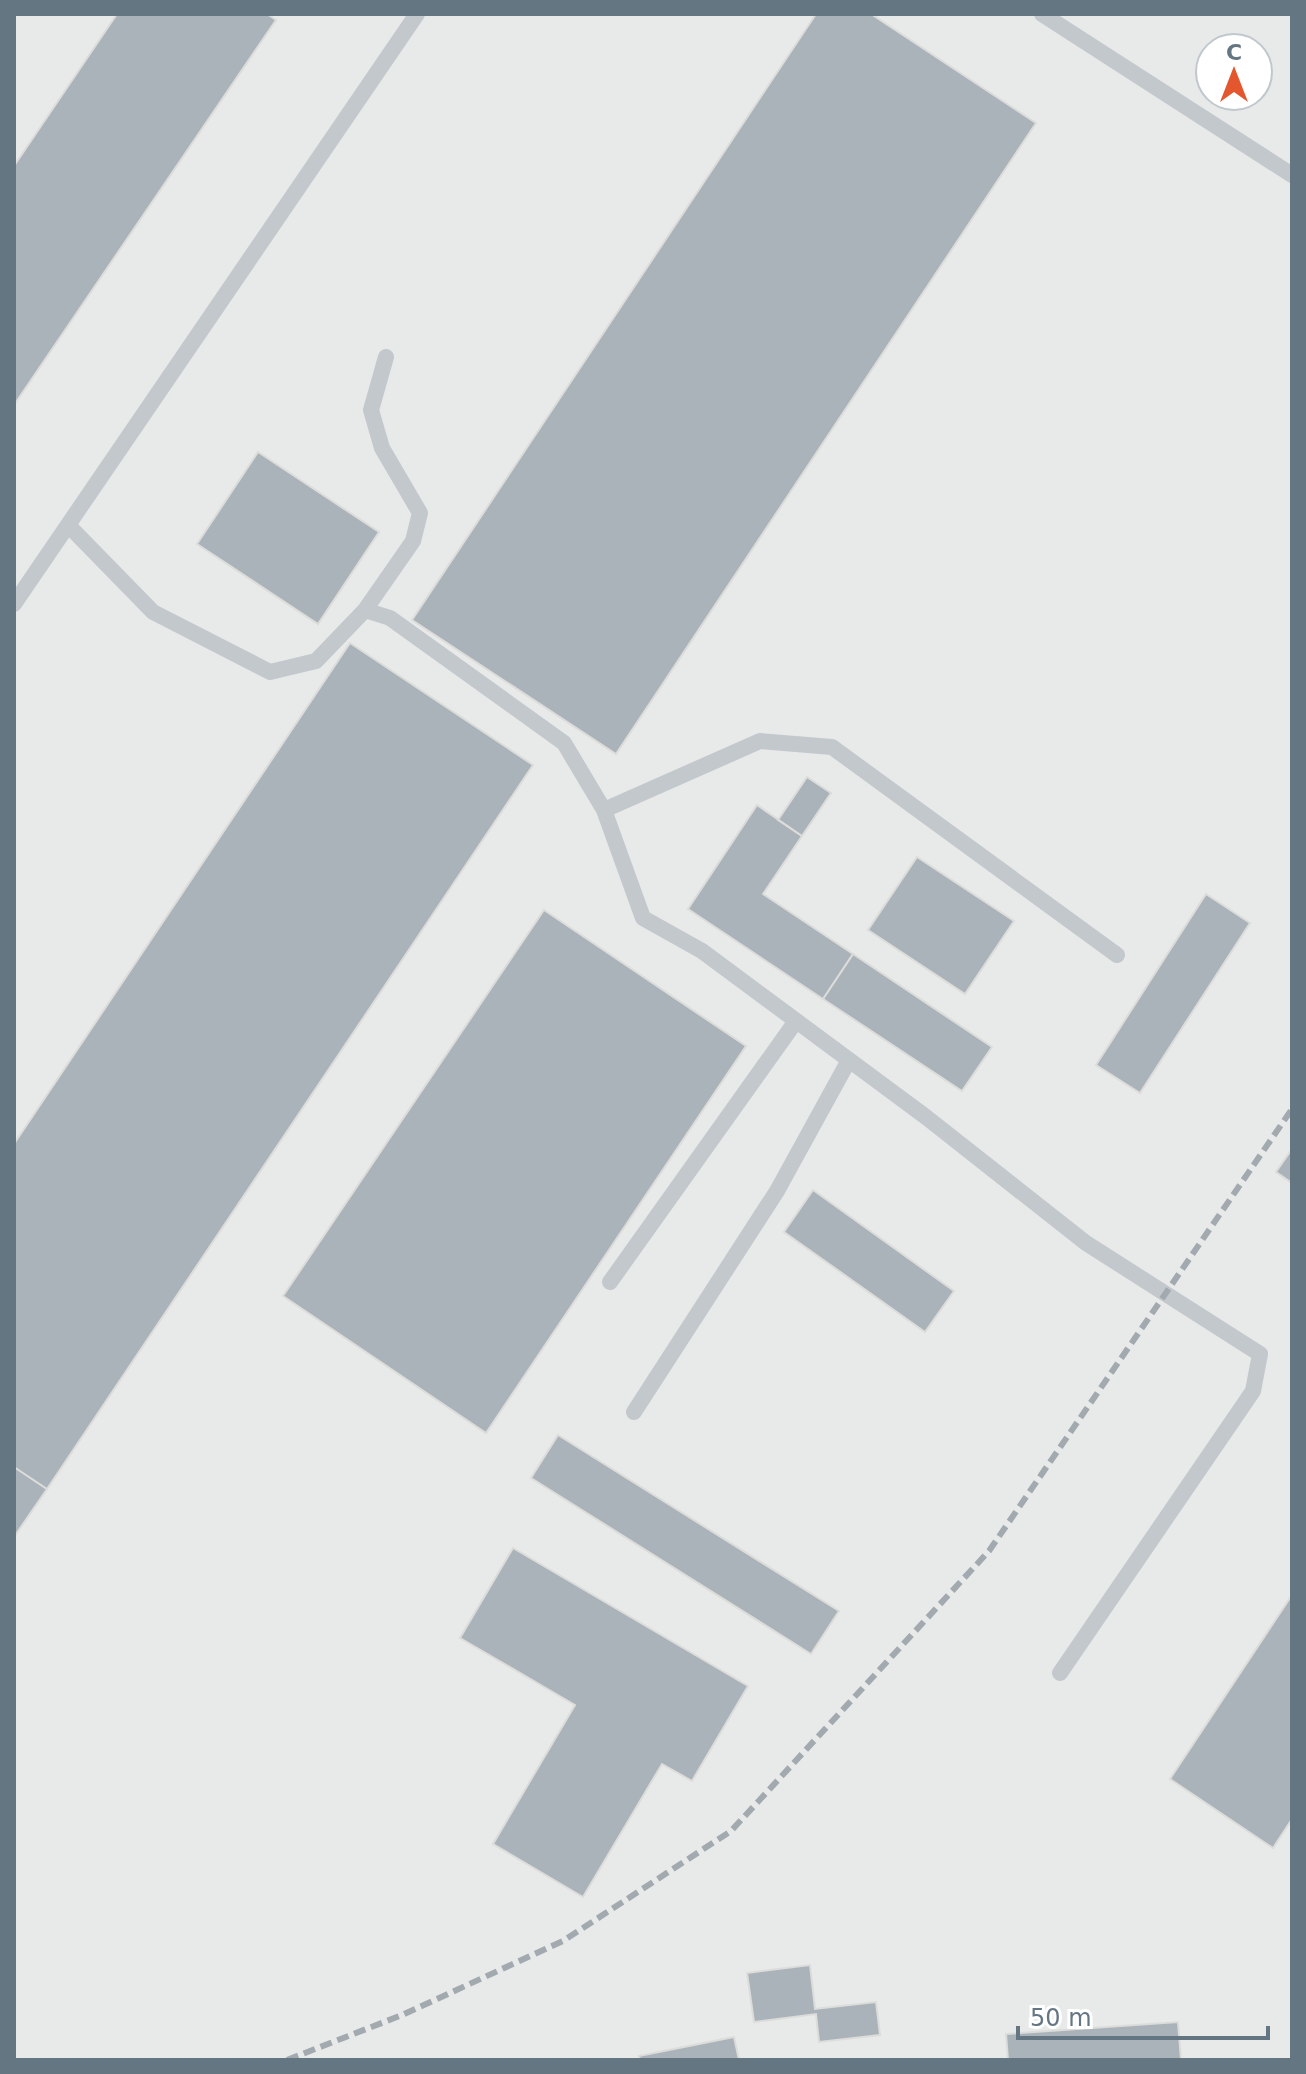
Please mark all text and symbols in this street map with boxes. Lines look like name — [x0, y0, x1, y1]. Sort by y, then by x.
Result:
north arrow — [1194, 32, 1274, 112]
text: С — [1226, 40, 1242, 65]
scale bar — [1018, 1990, 1268, 2040]
text: 50 m — [1030, 2004, 1092, 2032]

